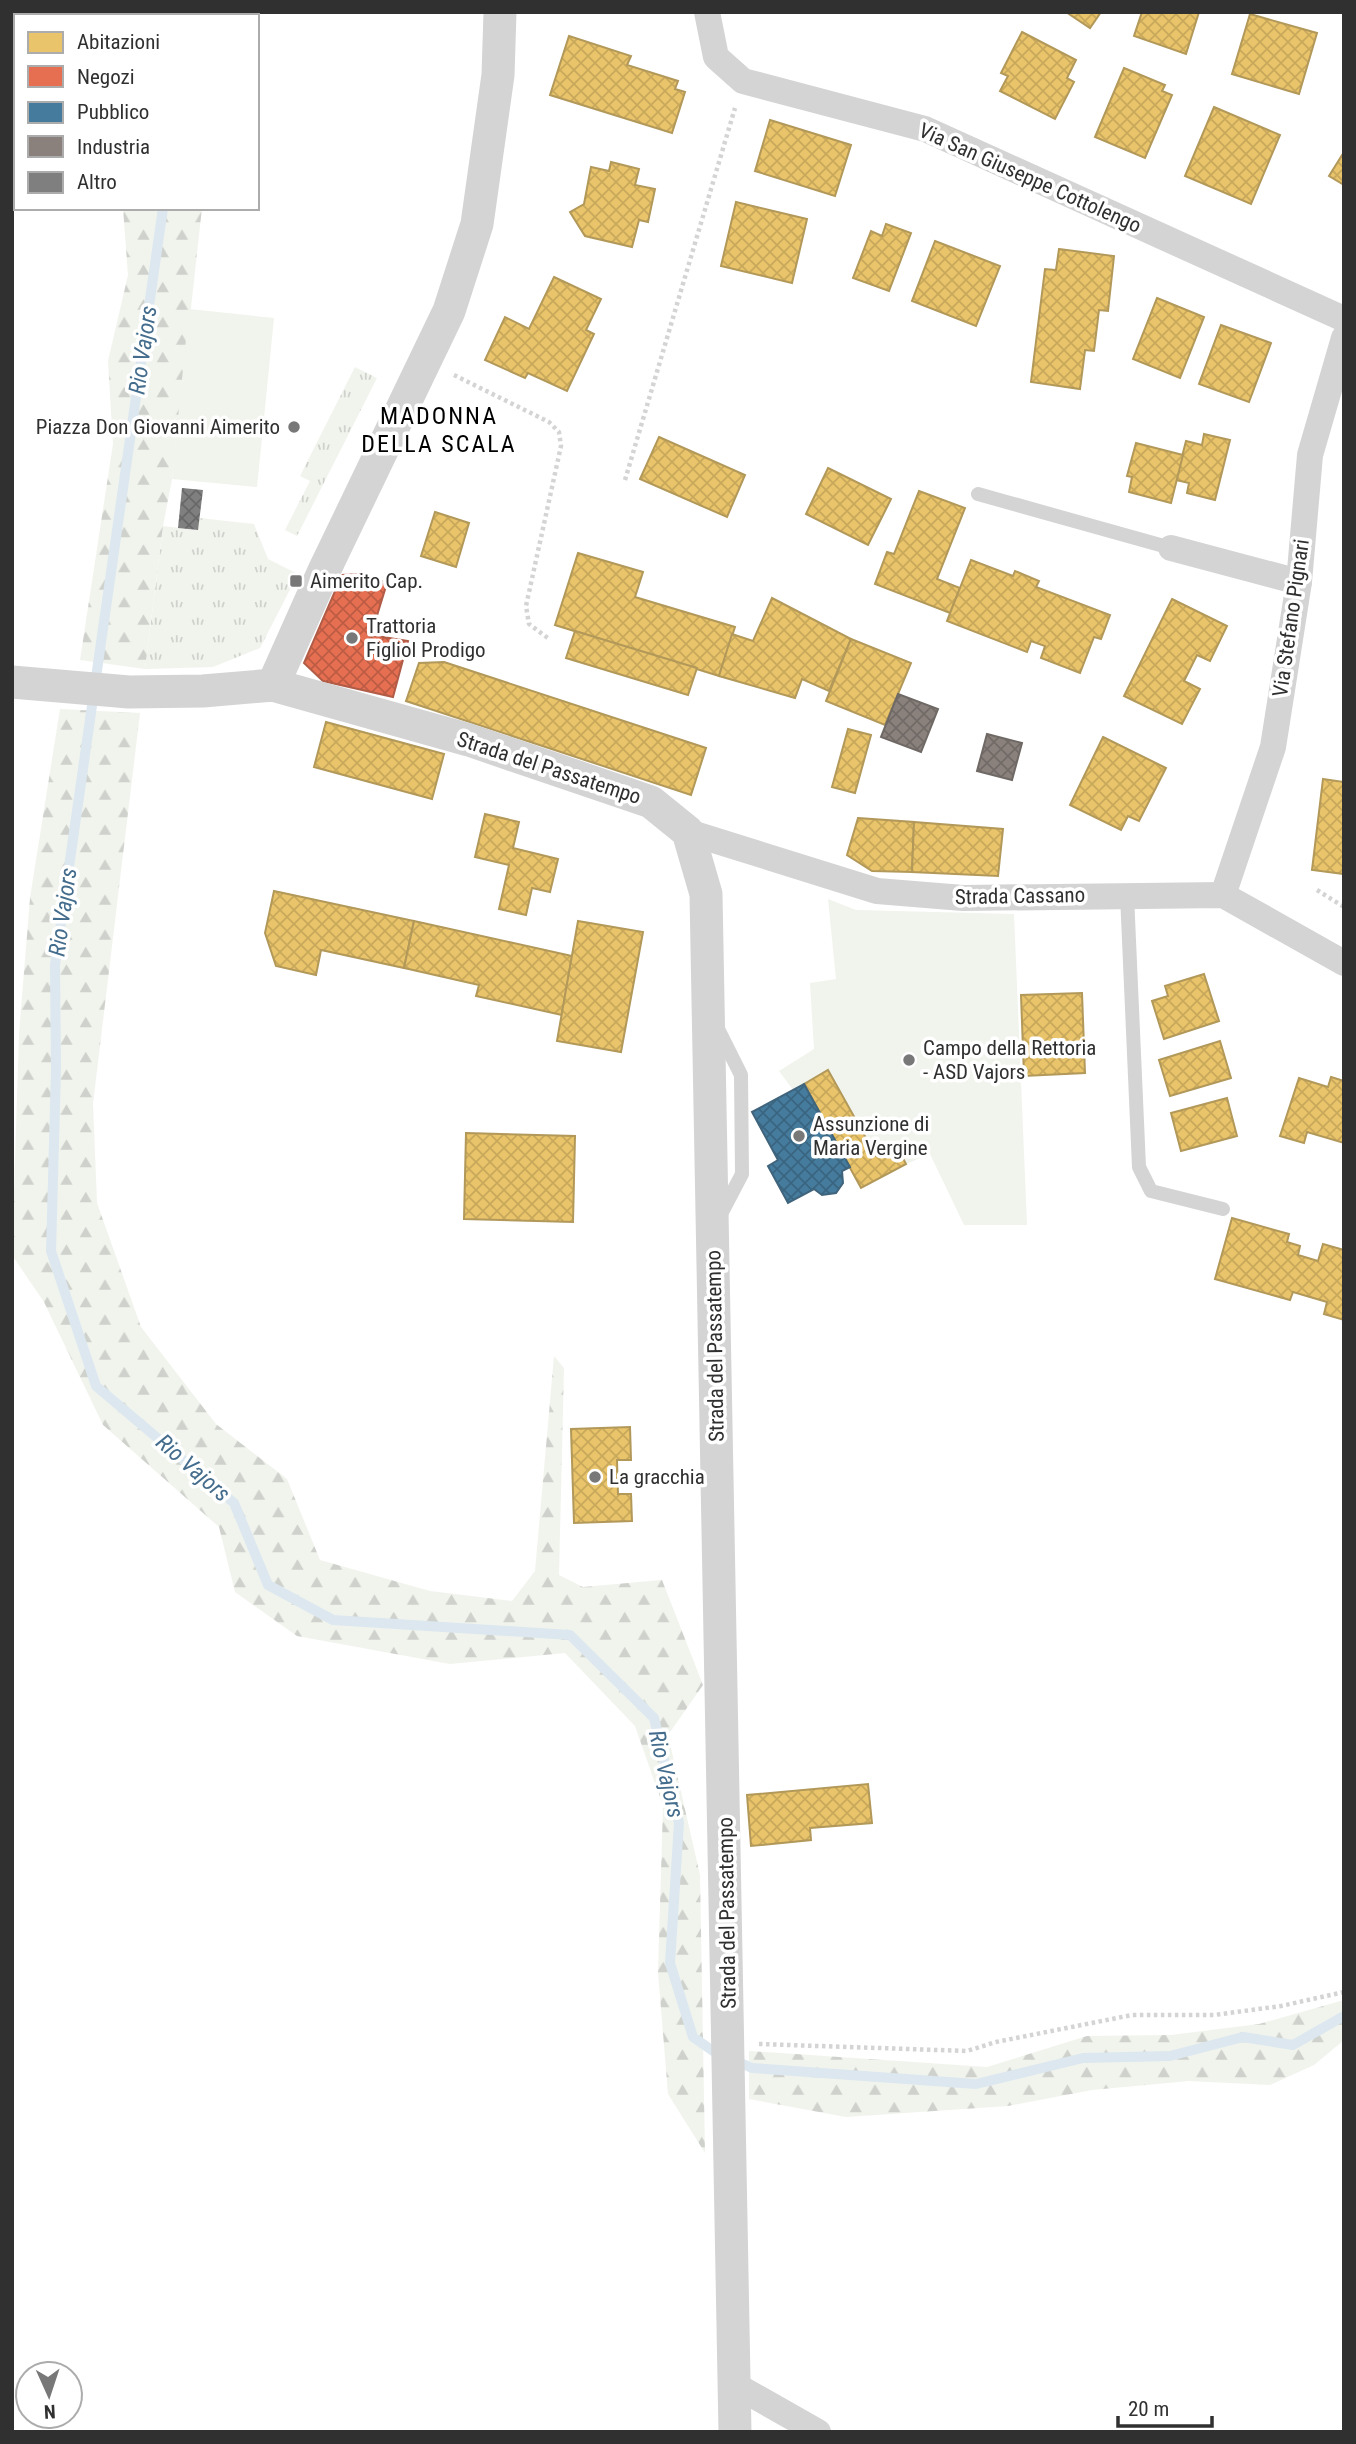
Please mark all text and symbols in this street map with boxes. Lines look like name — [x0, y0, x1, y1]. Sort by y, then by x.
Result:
legend — [14, 14, 259, 210]
text: Abitazioni — [77, 30, 160, 54]
text: Negozi — [77, 65, 135, 89]
text: Pubblico — [77, 100, 149, 124]
street label: Via San Giuseppe Cottolengo — [915, 118, 1145, 238]
text: Industria — [77, 135, 150, 159]
text: Altro — [77, 170, 117, 194]
water label: Rio Vajors — [123, 304, 163, 396]
district label: MADONNA DELLA SCALA — [361, 402, 517, 458]
place label: Piazza Don Giovanni Aimerito — [36, 415, 280, 439]
marker: Piazza Don Giovanni Aimerito — [286, 419, 302, 435]
street label: Via Stefano Pignari — [1268, 538, 1314, 698]
place label: Aimerito Cap. — [310, 569, 423, 593]
marker: Aimerito Cap. — [288, 573, 304, 589]
place label: Trattoria Figliol Prodigo — [366, 614, 486, 662]
marker: Trattoria Figliol Prodigo — [344, 630, 360, 646]
street label: Strada del Passatempo — [454, 727, 644, 809]
water label: Rio Vajors — [43, 866, 83, 958]
street label: Strada Cassano — [955, 883, 1085, 909]
place label: Campo della Rettoria - ASD Vajors — [923, 1036, 1096, 1084]
marker: Campo della Rettoria - ASD Vajors — [901, 1052, 917, 1068]
place label: Assunzione di Maria Vergine — [813, 1112, 929, 1160]
marker: Assunzione di Maria Vergine — [791, 1128, 807, 1144]
street label: Strada del Passatempo — [701, 1250, 729, 1442]
water label: Rio Vajors — [150, 1429, 236, 1507]
place label: La gracchia — [609, 1465, 705, 1489]
marker: La gracchia — [587, 1469, 603, 1485]
water label: Rio Vajors — [643, 1727, 689, 1821]
street label: Strada del Passatempo — [713, 1817, 741, 2009]
north arrow — [14, 2360, 84, 2430]
scale bar — [1118, 2384, 1212, 2428]
text: 20 m — [1128, 2397, 1169, 2421]
text: N — [43, 2400, 56, 2423]

